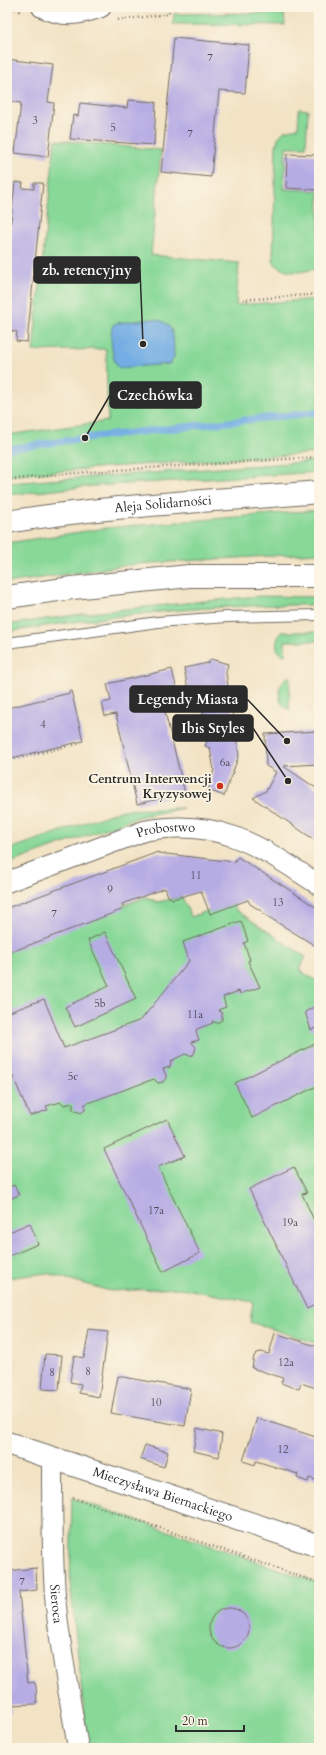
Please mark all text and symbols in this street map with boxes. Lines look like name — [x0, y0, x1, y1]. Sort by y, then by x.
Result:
house number: 7 — [207, 50, 213, 65]
house number: 3 — [32, 113, 38, 128]
house number: 5 — [110, 120, 116, 135]
house number: 7 — [187, 126, 193, 141]
callout: zb. retencyjny — [34, 257, 140, 283]
text: zb. retencyjny — [42, 261, 132, 280]
callout: Czechówka — [110, 382, 201, 408]
text: Czechówka — [117, 386, 193, 405]
street label: Aleja Solidarności — [114, 491, 213, 517]
callout: Legendy Miasta — [130, 686, 247, 712]
text: Legendy Miasta — [138, 690, 238, 709]
callout: Ibis Styles — [173, 715, 253, 741]
house number: 4 — [40, 717, 46, 732]
text: Ibis Styles — [181, 719, 245, 738]
house number: 6a — [220, 755, 230, 770]
place label: Centrum Interwencji Kryzysowej — [88, 770, 212, 803]
marker: Centrum Interwencji Kryzysowej — [215, 781, 225, 791]
street label: Probostwo — [133, 818, 196, 842]
house number: 11 — [190, 868, 202, 883]
house number: 9 — [107, 882, 113, 897]
house number: 13 — [272, 895, 284, 910]
house number: 7 — [51, 906, 57, 921]
house number: 5b — [94, 996, 106, 1011]
house number: 11a — [187, 1007, 203, 1022]
house number: 5c — [68, 1069, 78, 1084]
house number: 17a — [148, 1203, 164, 1218]
house number: 19a — [282, 1215, 298, 1230]
house number: 12a — [278, 1355, 294, 1370]
house number: 8 — [85, 1364, 91, 1379]
house number: 8 — [49, 1365, 55, 1380]
house number: 10 — [150, 1395, 162, 1410]
house number: 12 — [277, 1442, 289, 1457]
street label: Mieczysława Biernackiego — [90, 1463, 235, 1526]
house number: 7 — [19, 1574, 25, 1589]
street label: Sieroca — [45, 1584, 67, 1625]
scale bar — [176, 1707, 244, 1733]
text: 20 m — [182, 1713, 209, 1729]

